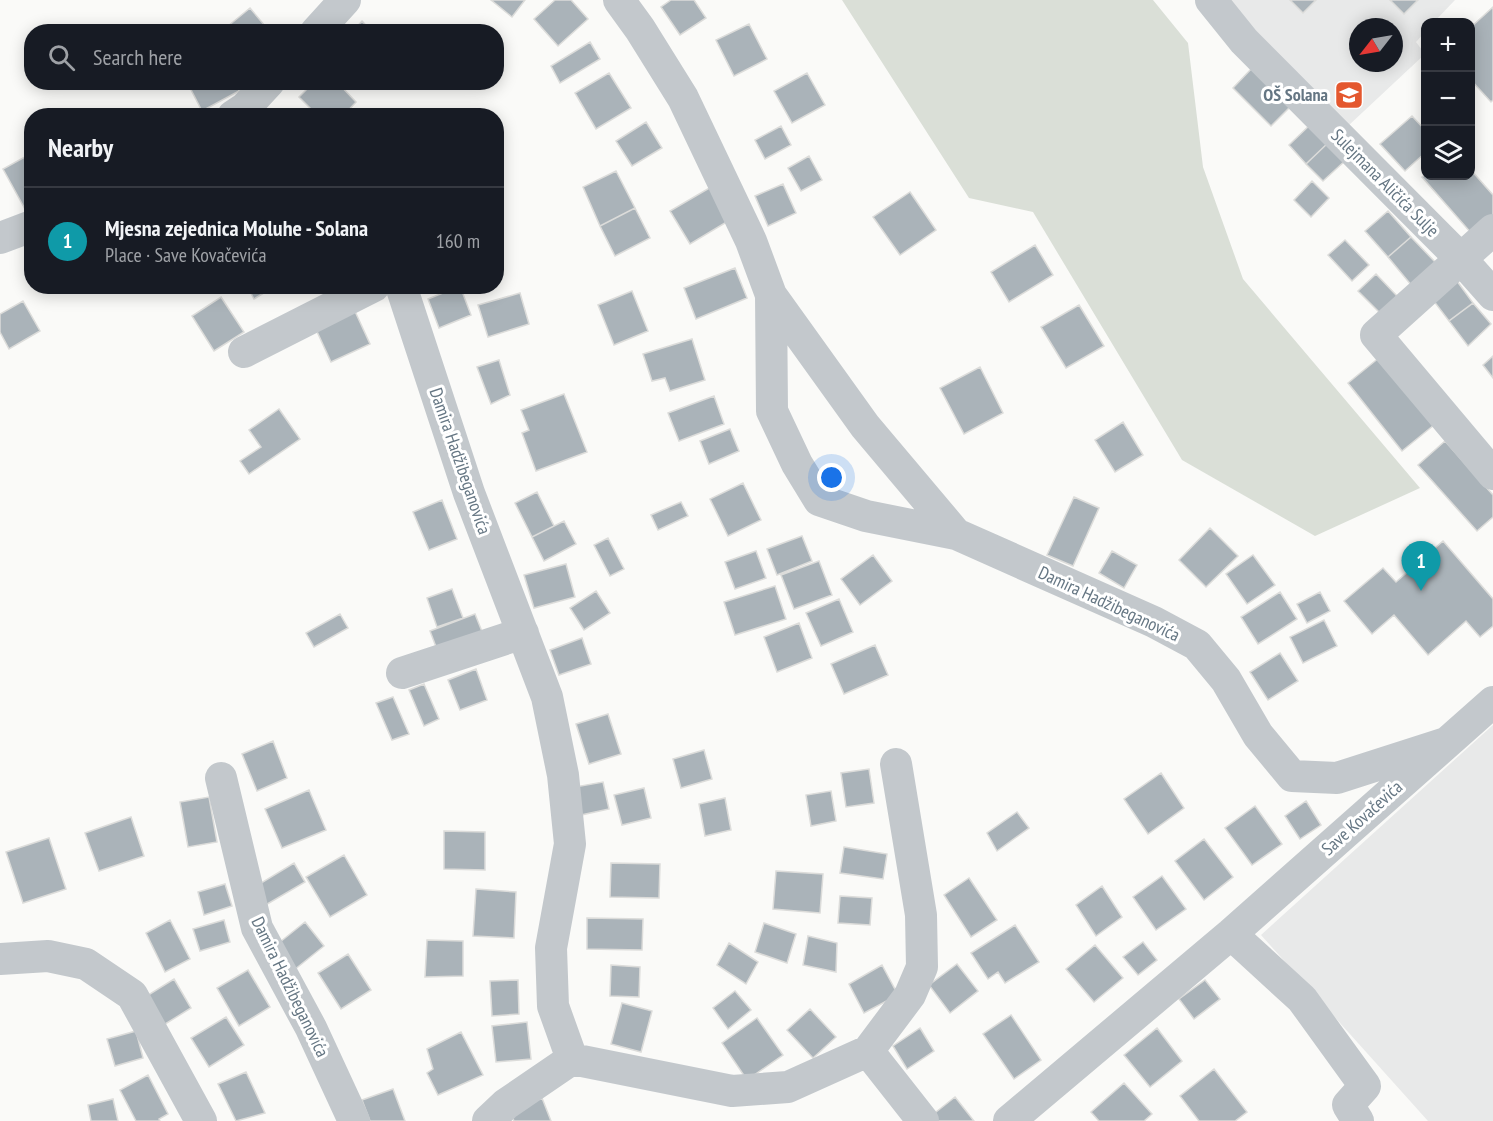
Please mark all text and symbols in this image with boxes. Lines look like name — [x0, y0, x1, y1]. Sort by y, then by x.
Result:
north arrow — [1349, 18, 1403, 72]
map controls — [1421, 18, 1475, 180]
button: + — [1421, 18, 1475, 72]
search box — [24, 24, 504, 90]
icon: search — [45, 41, 78, 74]
text: Search here — [93, 43, 182, 71]
button: − — [1421, 72, 1475, 126]
school or university icon: OŠ Solana — [1333, 79, 1365, 111]
place label: OŠ Solana — [1263, 83, 1328, 106]
street label: Sulejmana Aličića Sulje — [1326, 124, 1444, 242]
button: layers — [1421, 126, 1475, 180]
text: Nearby — [48, 131, 113, 164]
text: Mjesna zejednica Moluhe - Solana — [105, 214, 368, 242]
text: 1 — [63, 228, 72, 254]
text: 160 m — [436, 228, 480, 254]
text: Place · Save Kovačevića — [105, 242, 266, 268]
street label: Damira Hadžibeganovića — [425, 385, 496, 537]
your location — [817, 463, 846, 492]
pin: 1 — [1402, 542, 1440, 591]
street label: Damira Hadžibeganovića — [1035, 561, 1184, 646]
street label: Save Kovačevića — [1317, 775, 1407, 860]
street label: Damira Hadžibeganovića — [247, 913, 334, 1061]

